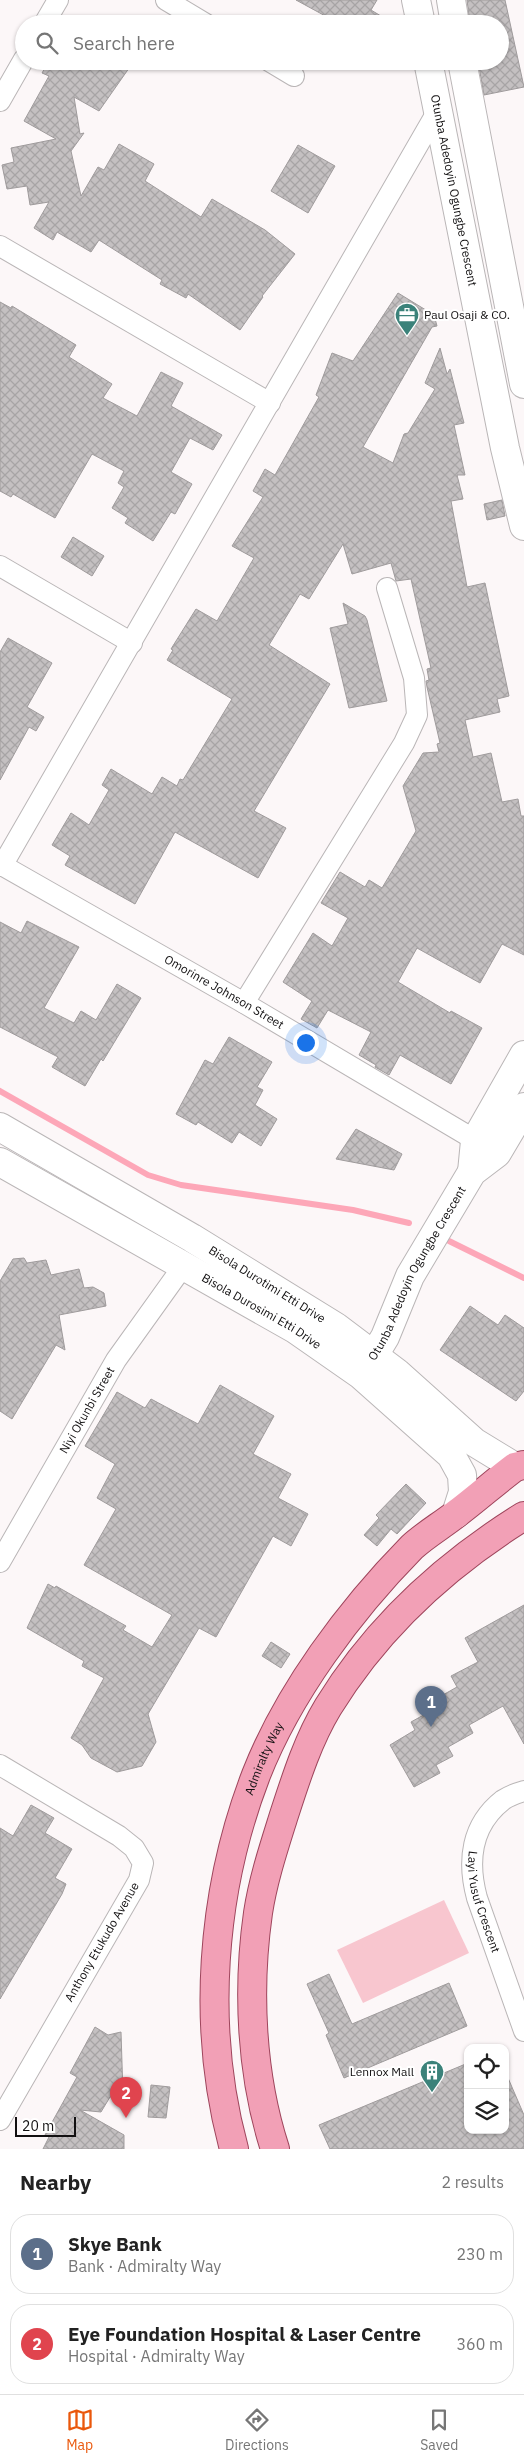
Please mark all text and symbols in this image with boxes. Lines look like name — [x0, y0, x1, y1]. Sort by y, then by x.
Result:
search box — [15, 15, 509, 70]
icon: search — [33, 29, 61, 57]
text: Search here — [73, 31, 175, 55]
street label: Otunba Adedoyin Ogungbe Crescent — [428, 93, 481, 288]
office icon: Paul Osaji & CO. — [394, 302, 420, 336]
place label: Paul Osaji & CO. — [424, 307, 510, 322]
street label: Omorinre Johnson Street — [162, 951, 287, 1032]
your location — [293, 1030, 319, 1056]
street label: Otunba Adedoyin Ogungbe Crescent — [365, 1183, 469, 1363]
street label: Bisola Durotimi Etti Drive — [206, 1242, 329, 1326]
street label: Bisola Durosimi Etti Drive — [199, 1270, 325, 1352]
street label: Niyi Okunbi Street — [56, 1364, 118, 1456]
pin: 1 — [415, 1686, 447, 1727]
street label: Admiralty Way — [241, 1719, 286, 1797]
street label: Layi Yusuf Crescent — [465, 1850, 504, 1955]
street label: Anthony Etukudo Avenue — [61, 1879, 142, 2004]
map controls — [464, 2044, 509, 2134]
button: locate — [464, 2044, 509, 2089]
building icon: Lennox Mall — [419, 2059, 445, 2093]
place label: Lennox Mall — [350, 2064, 414, 2079]
pin: 2 — [110, 2077, 142, 2118]
button: layers — [464, 2089, 509, 2134]
scale bar — [15, 2114, 76, 2137]
text: 20 m — [22, 2117, 54, 2135]
text: Nearby — [20, 2168, 91, 2196]
text: 2 results — [441, 2172, 504, 2192]
text: Skye Bank — [68, 2232, 162, 2256]
text: 1 — [32, 2244, 42, 2264]
text: 230 m — [456, 2244, 503, 2264]
text: Bank · Admiralty Way — [68, 2256, 221, 2276]
text: Eye Foundation Hospital & Laser Centre — [68, 2322, 421, 2346]
text: 2 — [32, 2334, 42, 2354]
text: 360 m — [456, 2334, 503, 2354]
text: Hospital · Admiralty Way — [68, 2346, 245, 2366]
tab: Map — [66, 2406, 94, 2454]
tab: Directions — [225, 2406, 289, 2454]
tab: Saved — [420, 2406, 458, 2454]

